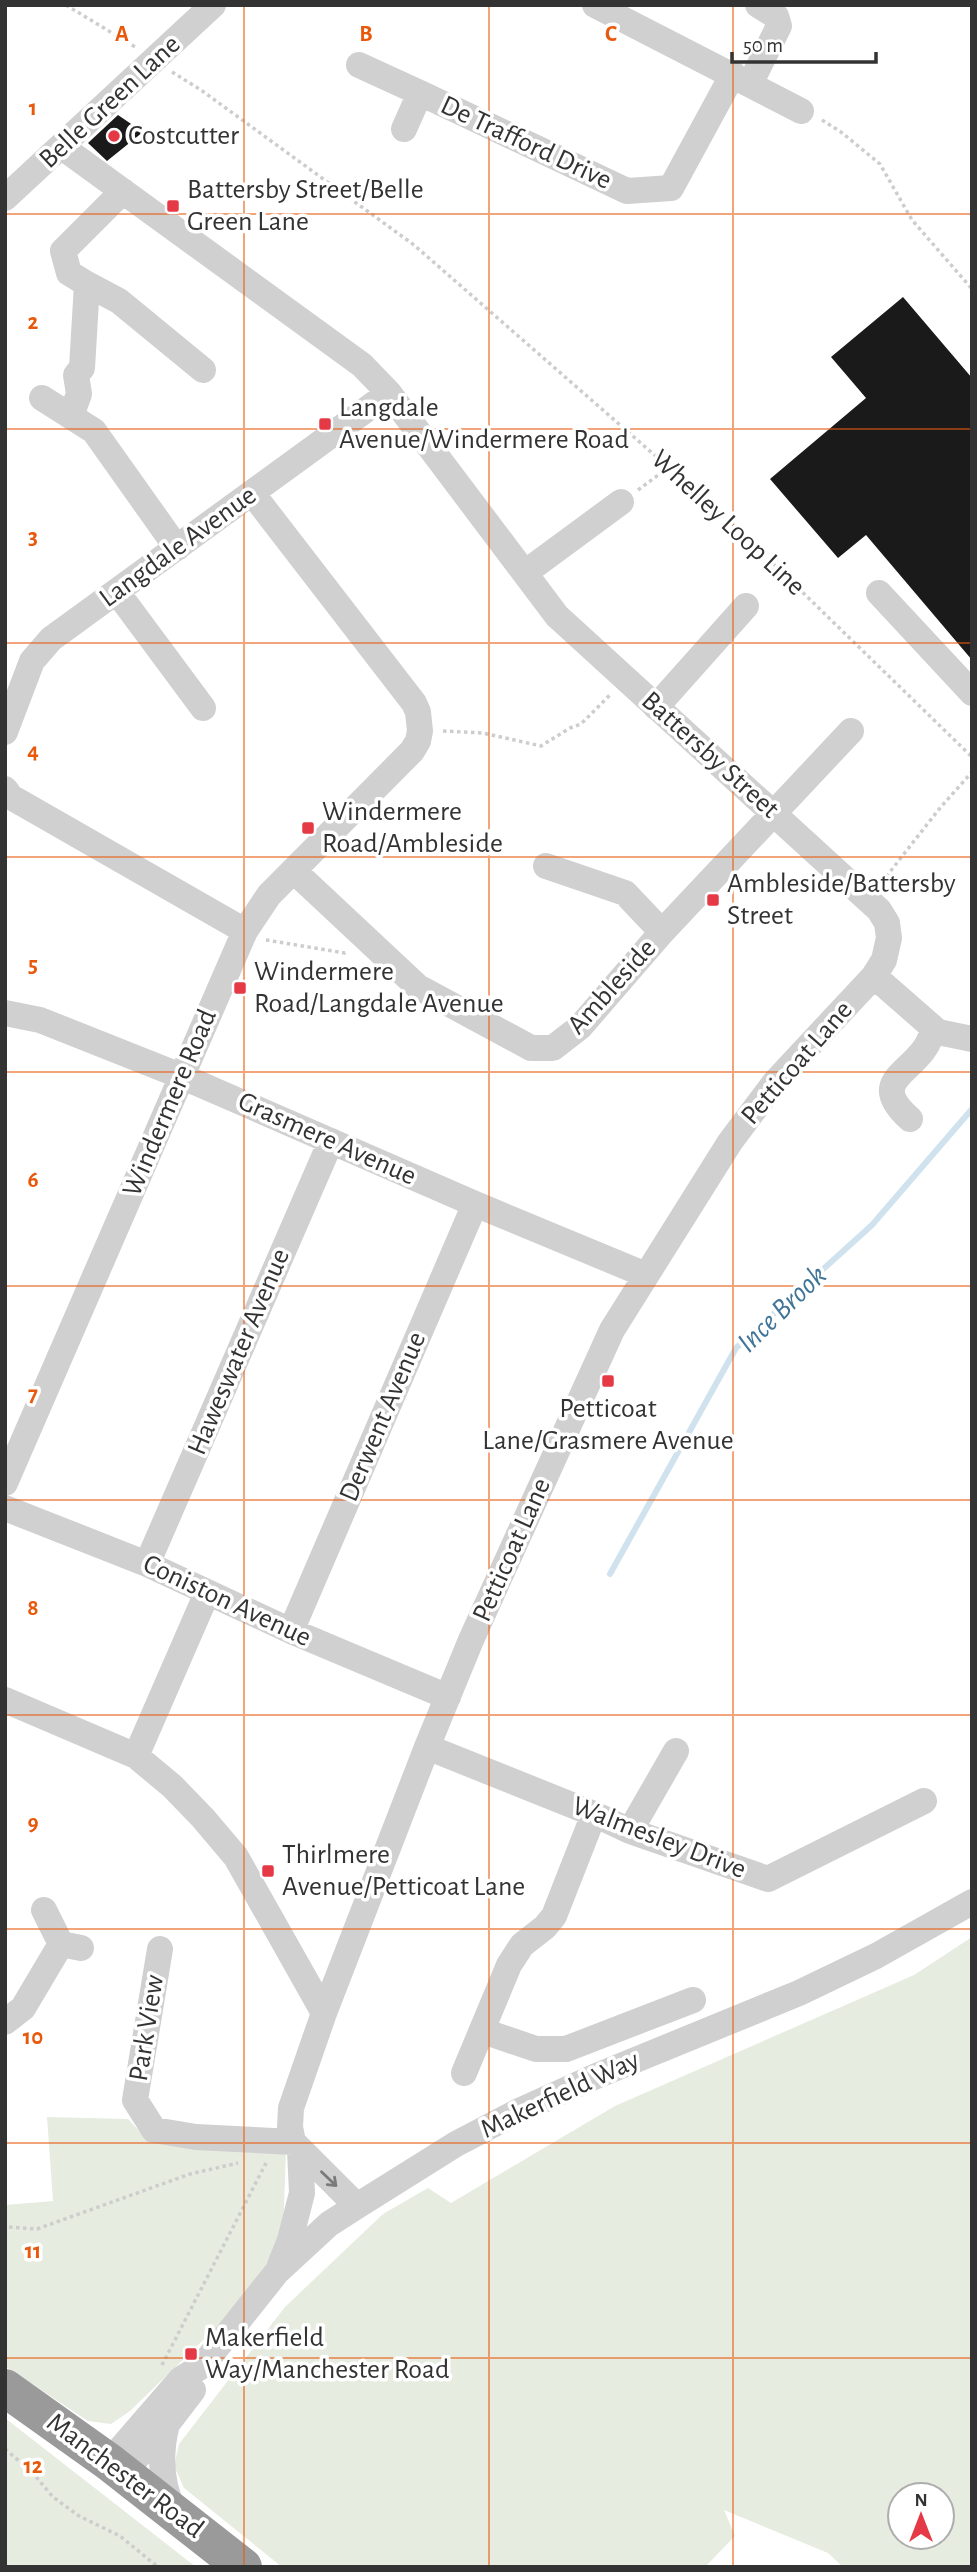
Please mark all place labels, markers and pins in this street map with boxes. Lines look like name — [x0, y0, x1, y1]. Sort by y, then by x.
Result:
place label: Costcutter — [128, 122, 239, 150]
marker: Costcutter — [106, 128, 122, 144]
place label: Battersby Street/Belle Green Lane — [187, 176, 424, 236]
marker: Battersby Street/Belle Green Lane — [165, 198, 181, 214]
place label: Langdale Avenue/Windermere Road — [339, 394, 629, 454]
marker: Langdale Avenue/Windermere Road — [317, 416, 333, 432]
place label: Windermere Road/Ambleside — [322, 798, 503, 858]
marker: Windermere Road/Ambleside — [300, 820, 316, 836]
place label: Ambleside/Battersby Street — [727, 870, 956, 930]
marker: Ambleside/Battersby Street — [705, 892, 721, 908]
place label: Windermere Road/Langdale Avenue — [254, 958, 504, 1018]
marker: Windermere Road/Langdale Avenue — [232, 980, 248, 996]
marker: Petticoat Lane/Grasmere Avenue — [600, 1373, 616, 1389]
place label: Petticoat Lane/Grasmere Avenue — [482, 1395, 734, 1455]
place label: Thirlmere Avenue/Petticoat Lane — [282, 1841, 525, 1901]
marker: Thirlmere Avenue/Petticoat Lane — [260, 1863, 276, 1879]
place label: Makerfield Way/Manchester Road — [205, 2324, 449, 2384]
marker: Makerfield Way/Manchester Road — [183, 2346, 199, 2362]

